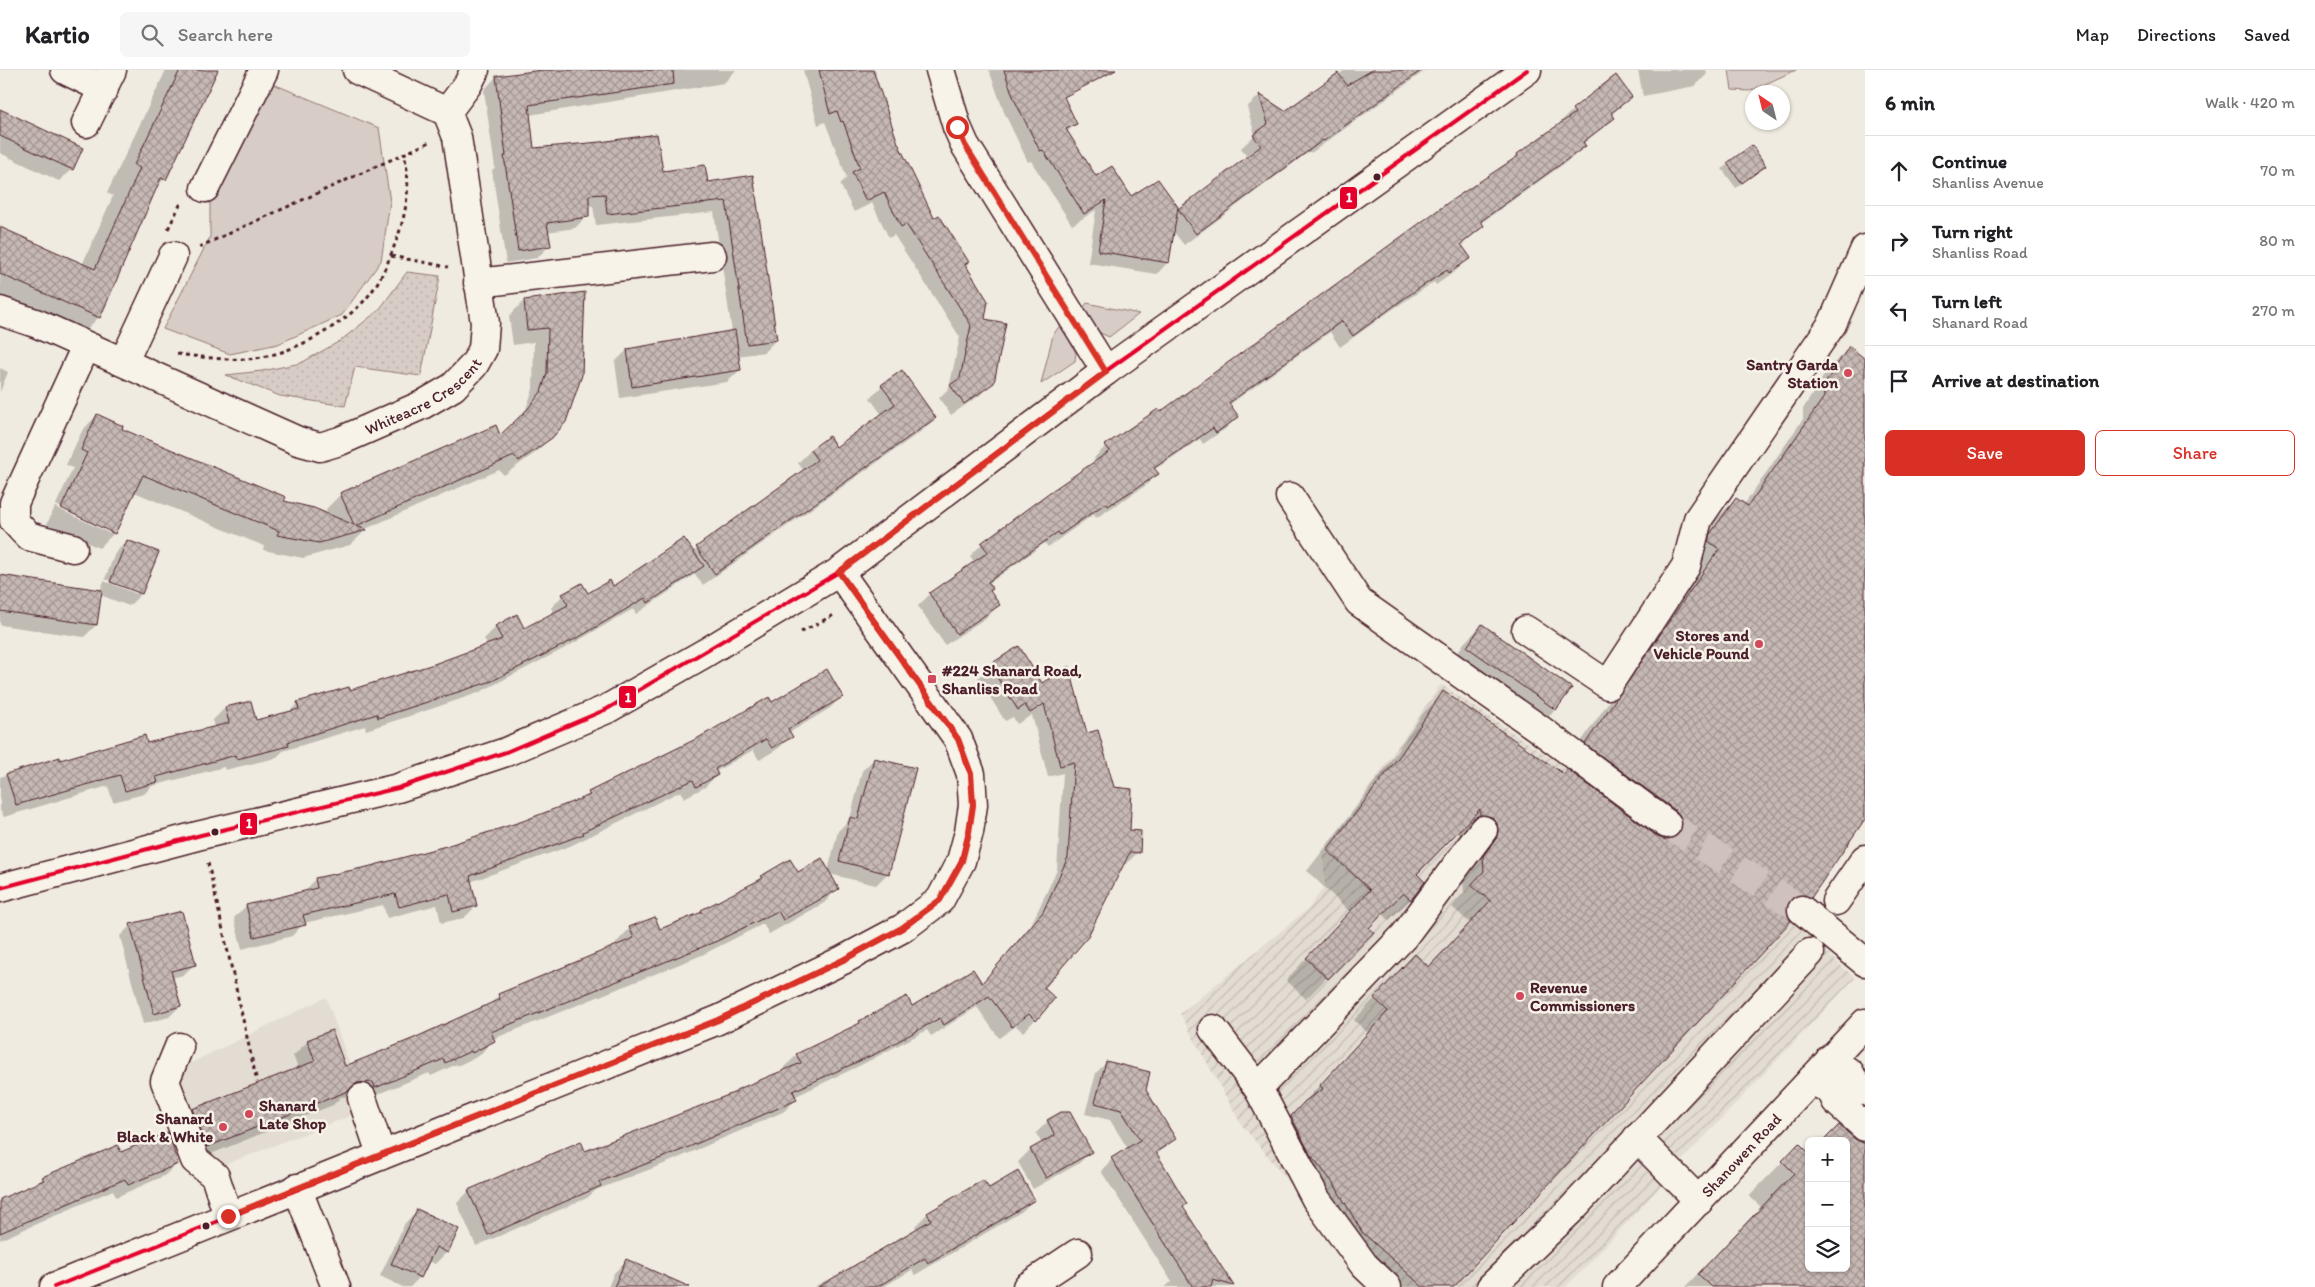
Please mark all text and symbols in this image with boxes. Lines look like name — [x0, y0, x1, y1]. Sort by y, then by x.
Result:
search box — [120, 12, 470, 57]
text: Kartio — [25, 20, 90, 49]
icon: search — [138, 21, 166, 49]
text: Search here — [178, 23, 273, 46]
text: Map — [2076, 24, 2109, 46]
text: Directions — [2137, 24, 2216, 46]
text: Saved — [2244, 24, 2290, 46]
north arrow — [1745, 85, 1790, 130]
text: 6 min — [1885, 90, 1935, 115]
text: Walk · 420 m — [2205, 93, 2295, 112]
route start — [946, 116, 969, 139]
text: Continue — [1932, 150, 2007, 173]
icon: ahead — [1885, 157, 1913, 185]
text: 70 m — [2260, 161, 2295, 180]
unlabelled marker — [1372, 172, 1382, 182]
text: Shanliss Avenue — [1932, 173, 2044, 192]
line badge: 1 — [1339, 186, 1358, 210]
text: 1 — [1346, 189, 1353, 206]
text: Turn right — [1932, 220, 2013, 243]
icon: right — [1885, 227, 1913, 255]
text: 80 m — [2259, 231, 2295, 250]
text: Shanliss Road — [1932, 243, 2028, 262]
text: Turn left — [1932, 290, 2002, 313]
icon: left — [1885, 297, 1913, 325]
text: 270 m — [2252, 301, 2295, 320]
text: Shanard Road — [1932, 313, 2028, 332]
street label: Whiteacre Crescent — [362, 355, 486, 439]
place label: Santry Garda Station — [1746, 355, 1839, 392]
marker: Santry Garda Station — [1842, 367, 1854, 379]
icon: arrive — [1885, 367, 1913, 395]
text: Arrive at destination — [1932, 369, 2099, 392]
button: Save — [1885, 430, 2085, 476]
button: Share — [2095, 430, 2295, 476]
place label: Stores and Vehicle Pound — [1654, 626, 1749, 663]
marker: Stores and Vehicle Pound — [1753, 638, 1765, 650]
place label: #224 Shanard Road, Shanliss Road — [941, 661, 1082, 698]
marker: #224 Shanard Road, Shanliss Road — [926, 673, 938, 685]
line badge: 1 — [618, 685, 637, 709]
text: 1 — [625, 689, 632, 706]
line badge: 1 — [239, 812, 258, 836]
text: 1 — [246, 815, 253, 832]
unlabelled marker — [210, 827, 220, 837]
place label: Revenue Commissioners — [1530, 978, 1635, 1015]
marker: Revenue Commissioners — [1514, 990, 1526, 1002]
place label: Shanard Late Shop — [259, 1096, 327, 1134]
marker: Shanard Late Shop — [243, 1108, 255, 1120]
place label: Shanard Black & White — [117, 1109, 213, 1146]
street label: Shanowen Road — [1697, 1109, 1786, 1201]
marker: Shanard Black & White — [217, 1121, 229, 1133]
map controls — [1805, 1137, 1850, 1272]
button: + — [1805, 1137, 1850, 1182]
button: − — [1805, 1182, 1850, 1227]
route end — [217, 1205, 240, 1228]
unlabelled marker — [201, 1221, 211, 1231]
button: layers — [1805, 1227, 1850, 1272]

